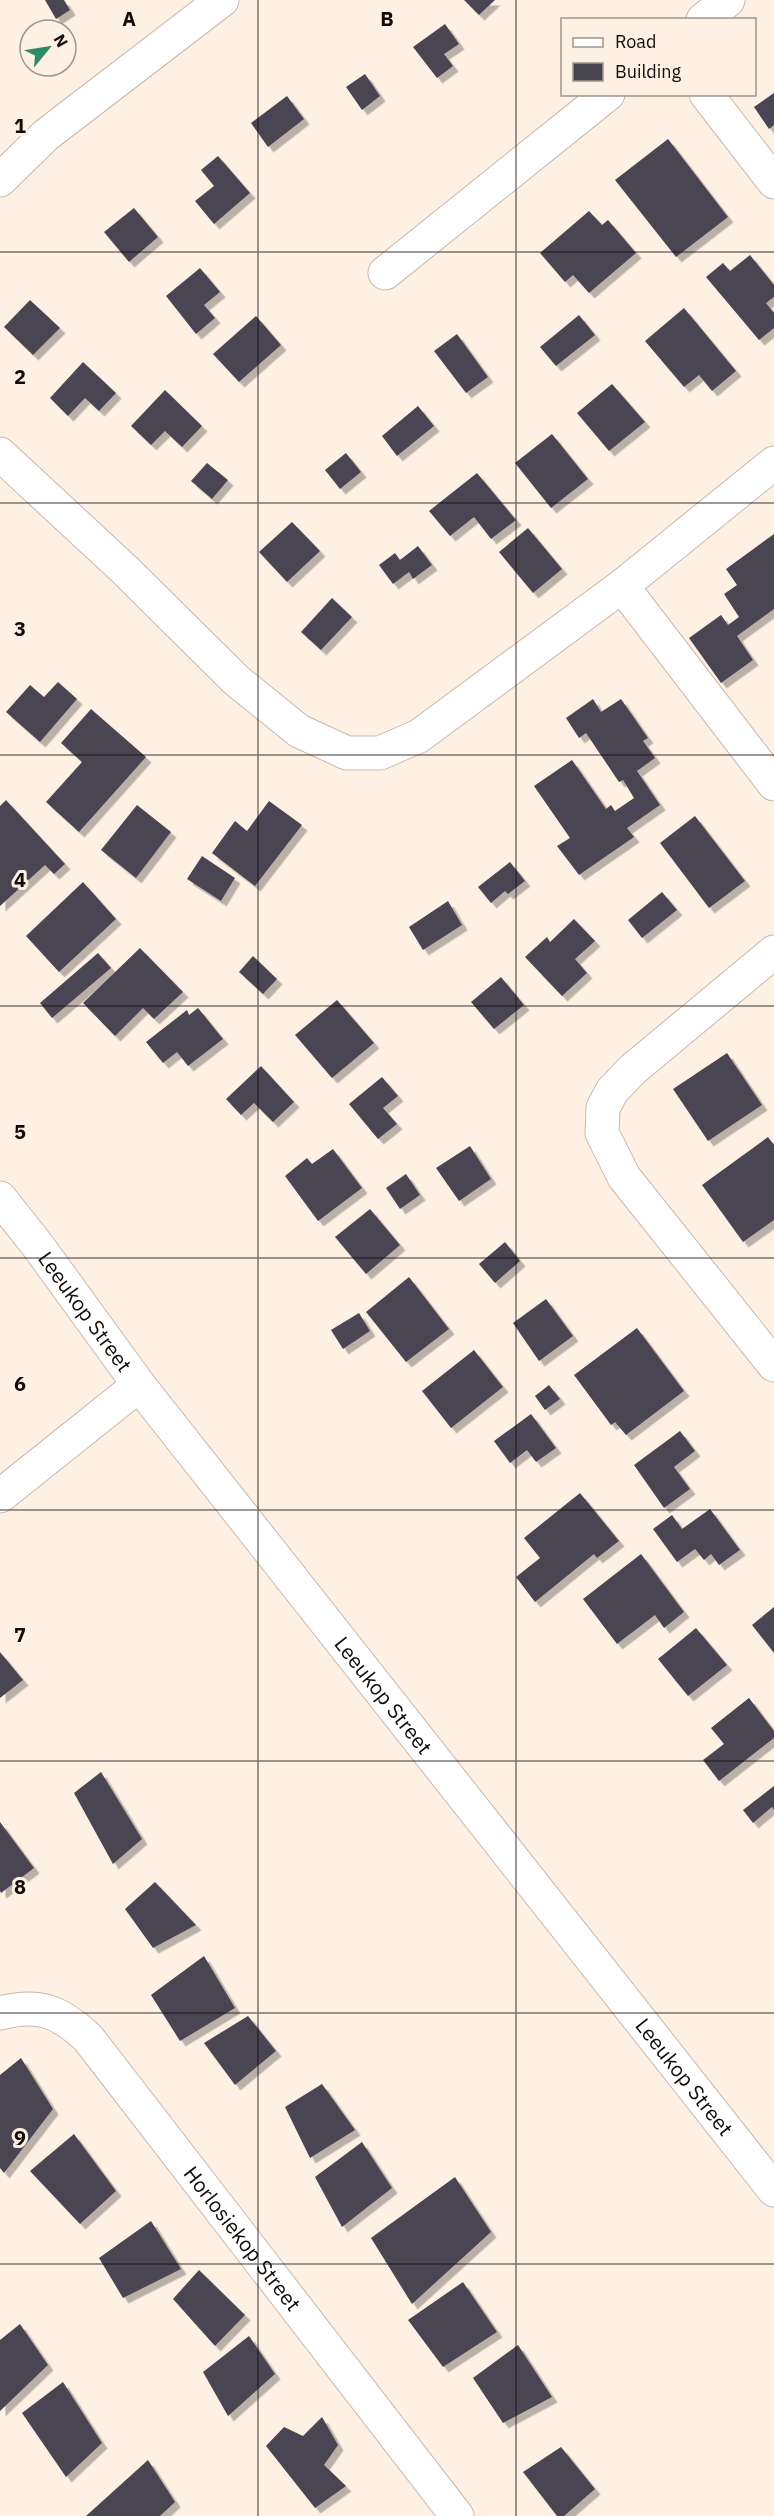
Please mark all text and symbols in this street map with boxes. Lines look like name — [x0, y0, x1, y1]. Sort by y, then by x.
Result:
text: A — [122, 5, 136, 32]
text: B — [380, 5, 394, 32]
north arrow — [18, 18, 78, 78]
legend — [561, 18, 756, 96]
text: N — [49, 30, 73, 51]
text: Road — [615, 30, 656, 53]
text: Building — [615, 60, 682, 83]
text: 1 — [14, 112, 26, 139]
text: 2 — [14, 363, 26, 390]
text: 3 — [14, 615, 26, 642]
text: 4 — [14, 866, 26, 893]
text: 5 — [14, 1118, 26, 1145]
street label: Leeukop Street — [32, 1245, 139, 1377]
text: 6 — [14, 1370, 26, 1397]
text: 7 — [14, 1621, 26, 1648]
street label: Leeukop Street — [328, 1630, 439, 1760]
text: 8 — [14, 1873, 26, 1900]
street label: Leeukop Street — [629, 2012, 740, 2141]
text: 9 — [14, 2124, 26, 2151]
street label: Horlosiekop Street — [178, 2160, 308, 2317]

